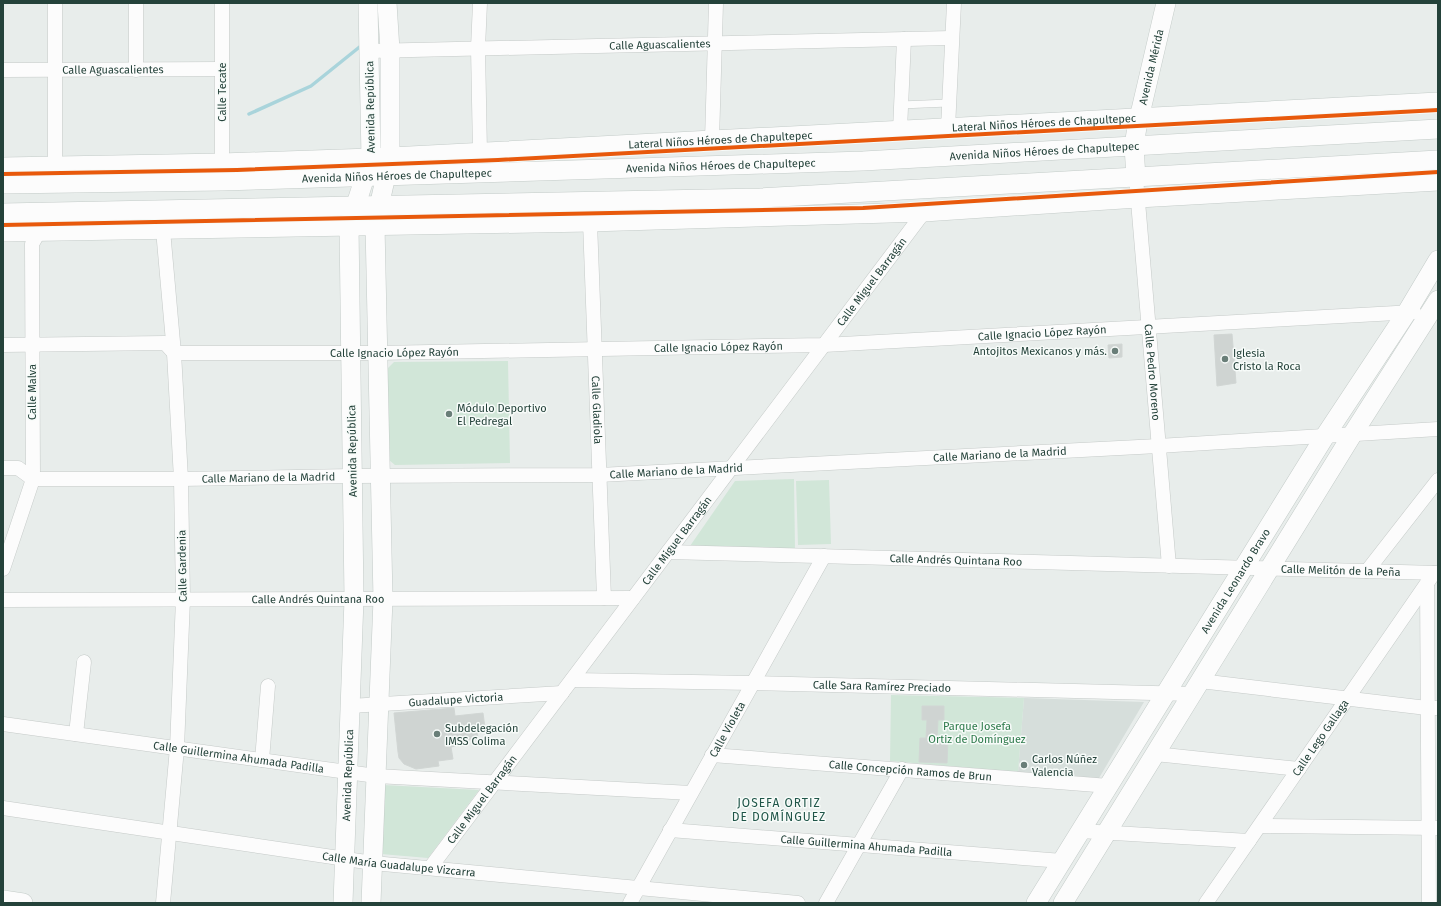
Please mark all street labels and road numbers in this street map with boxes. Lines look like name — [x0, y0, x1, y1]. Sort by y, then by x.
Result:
street label: Avenida Mérida — [1136, 28, 1167, 106]
street label: Calle Aguascalientes — [609, 37, 711, 53]
street label: Avenida República — [363, 61, 378, 153]
street label: Calle Tecate — [216, 62, 229, 122]
street label: Calle Aguascalientes — [62, 63, 164, 77]
street label: Lateral Niños Héroes de Chapultepec — [952, 112, 1136, 135]
street label: Lateral Niños Héroes de Chapultepec — [628, 129, 813, 151]
street label: Avenida Niños Héroes de Chapultepec — [949, 140, 1140, 163]
street label: Avenida Niños Héroes de Chapultepec — [626, 156, 816, 175]
street label: Avenida Niños Héroes de Chapultepec — [302, 167, 492, 186]
street label: Calle Miguel Barragán — [834, 235, 910, 329]
street label: Calle Ignacio López Rayón — [977, 323, 1107, 343]
street label: Calle Pedro Moreno — [1141, 323, 1163, 421]
street label: Calle Ignacio López Rayón — [654, 340, 783, 355]
street label: Calle Ignacio López Rayón — [330, 346, 459, 360]
street label: Calle Malva — [26, 364, 39, 420]
street label: Calle Gladiola — [589, 375, 604, 444]
street label: Avenida República — [345, 405, 360, 497]
street label: Calle Mariano de la Madrid — [933, 445, 1067, 465]
street label: Calle Mariano de la Madrid — [609, 462, 743, 481]
street label: Calle Mariano de la Madrid — [201, 470, 335, 486]
street label: Calle Miguel Barragán — [639, 494, 715, 588]
street label: Avenida Leonardo Bravo — [1199, 526, 1273, 636]
street label: Calle Gardenia — [175, 530, 190, 602]
street label: Calle Andrés Quintana Roo — [889, 552, 1022, 569]
street label: Calle Melitón de la Peña — [1281, 563, 1401, 579]
street label: Calle Andrés Quintana Roo — [252, 593, 384, 606]
street label: Calle Sara Ramírez Preciado — [813, 679, 951, 695]
street label: Guadalupe Victoria — [408, 691, 504, 709]
street label: Calle Lego Gallaga — [1290, 697, 1352, 779]
street label: Calle Violeta — [707, 699, 748, 760]
street label: Avenida República — [340, 729, 356, 821]
street label: Calle Guillermina Ahumada Padilla — [152, 739, 325, 776]
street label: Calle Miguel Barragán — [445, 753, 520, 847]
street label: Calle Concepción Ramos de Brun — [828, 758, 992, 784]
street label: Calle Guillermina Ahumada Padilla — [780, 833, 953, 859]
street label: Calle María Guadalupe Vizcarra — [321, 850, 476, 880]

